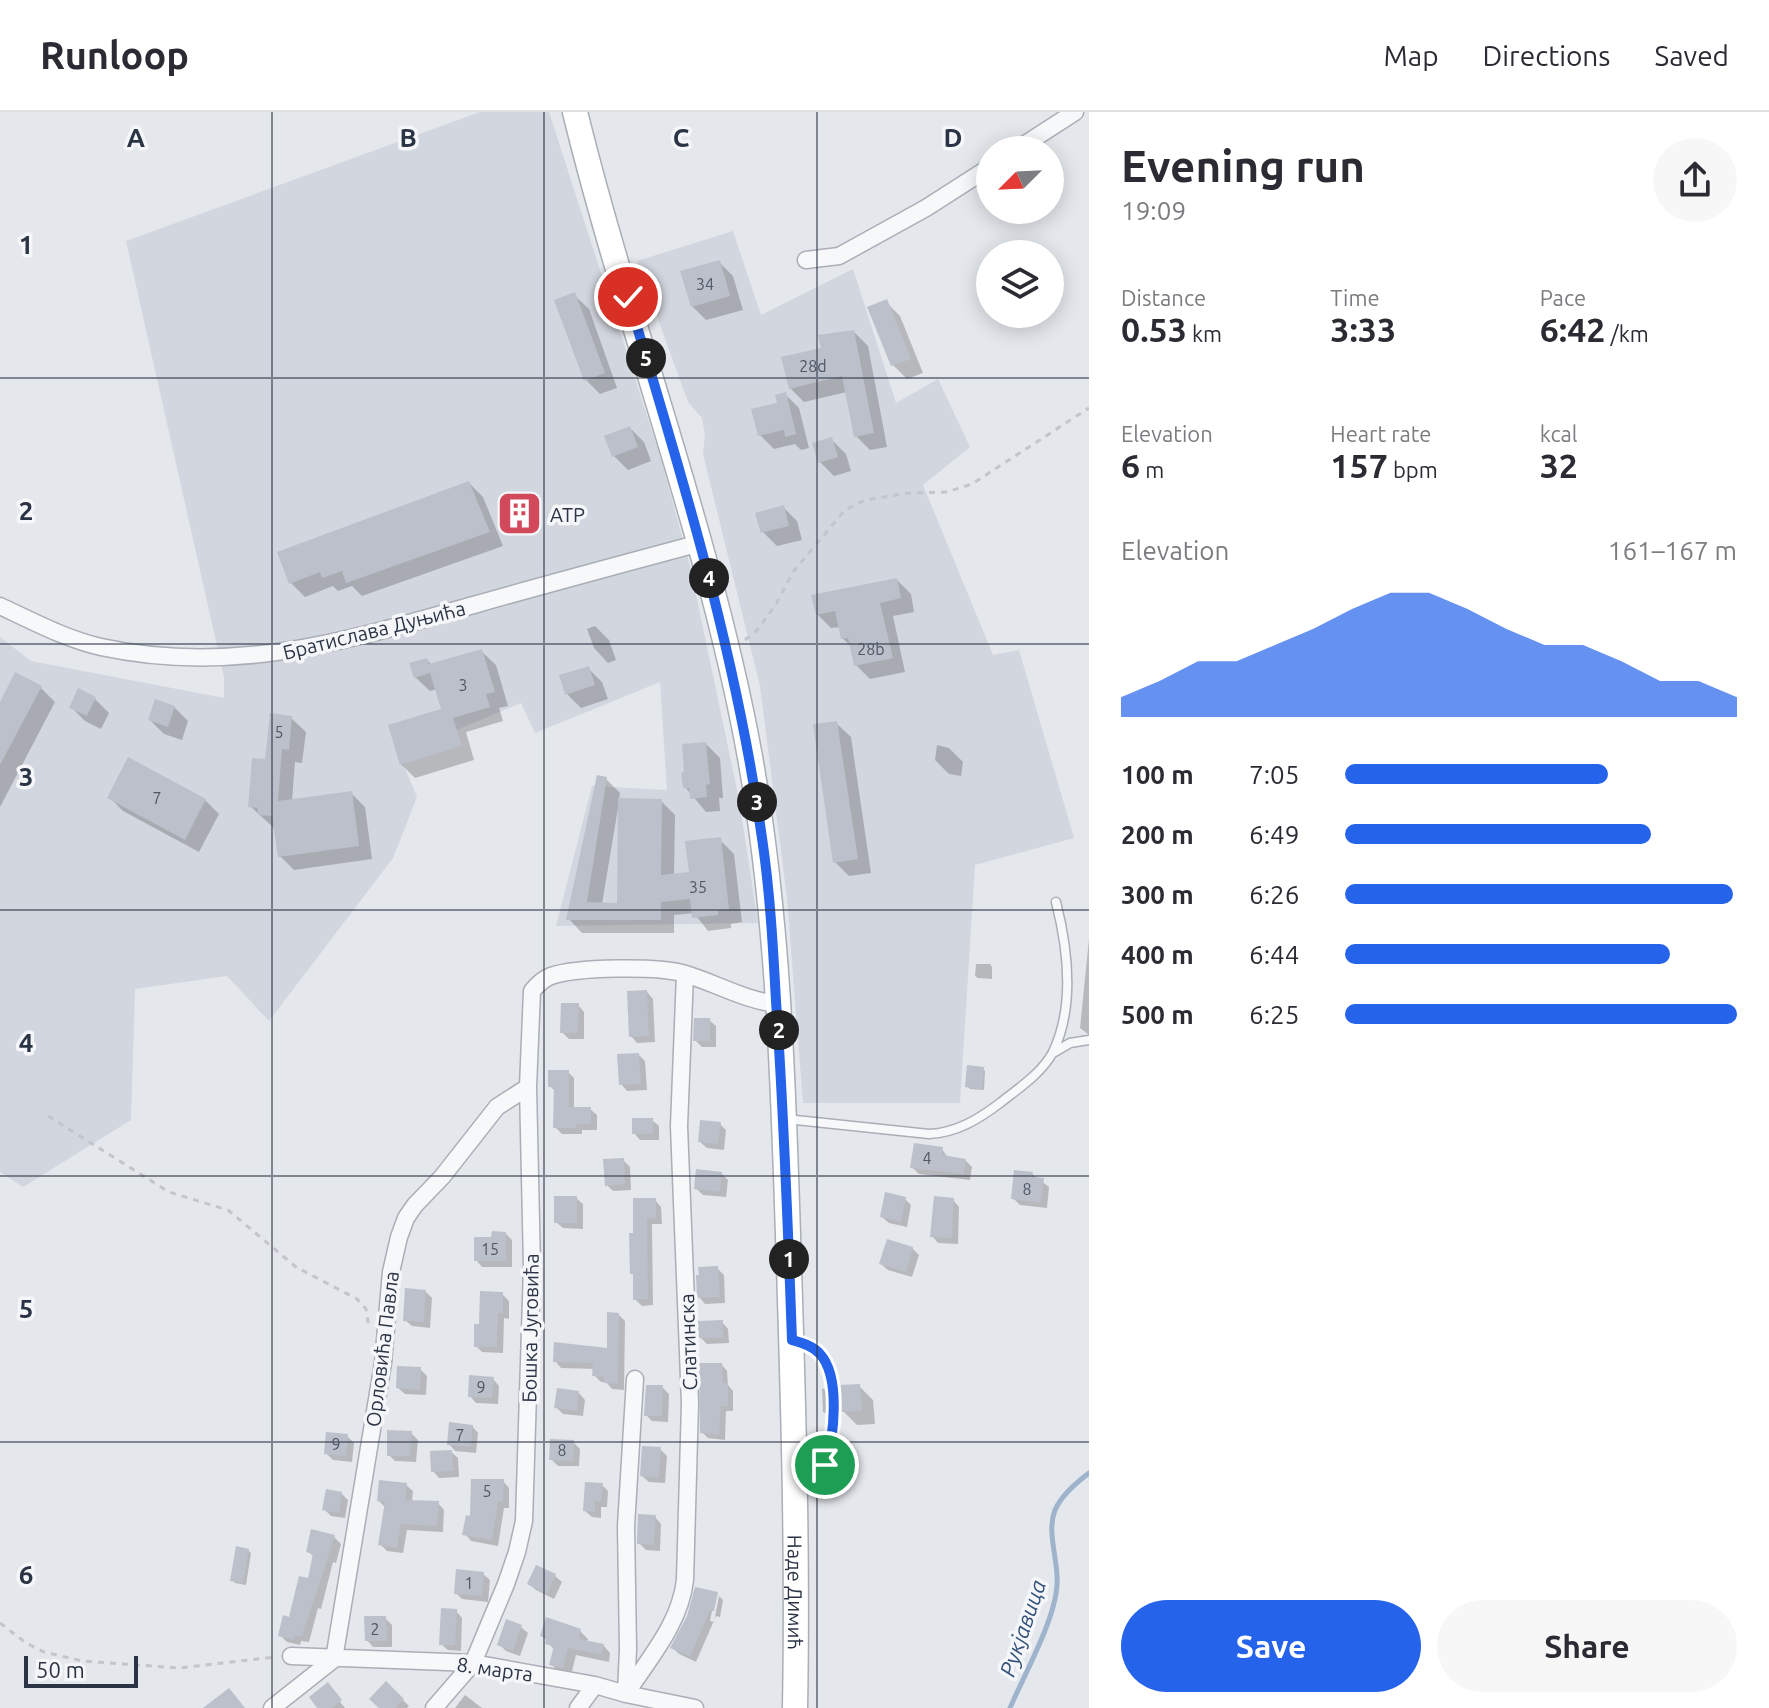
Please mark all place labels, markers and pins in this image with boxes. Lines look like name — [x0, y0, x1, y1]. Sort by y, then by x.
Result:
pin — [594, 263, 662, 331]
pin: 5 — [626, 338, 666, 378]
building icon: ATP — [495, 490, 543, 538]
place label: ATP — [550, 503, 585, 526]
pin: 4 — [689, 558, 729, 598]
pin: 3 — [737, 782, 777, 822]
pin: 2 — [759, 1010, 799, 1050]
pin: 1 — [769, 1239, 809, 1279]
pin — [791, 1431, 859, 1499]

